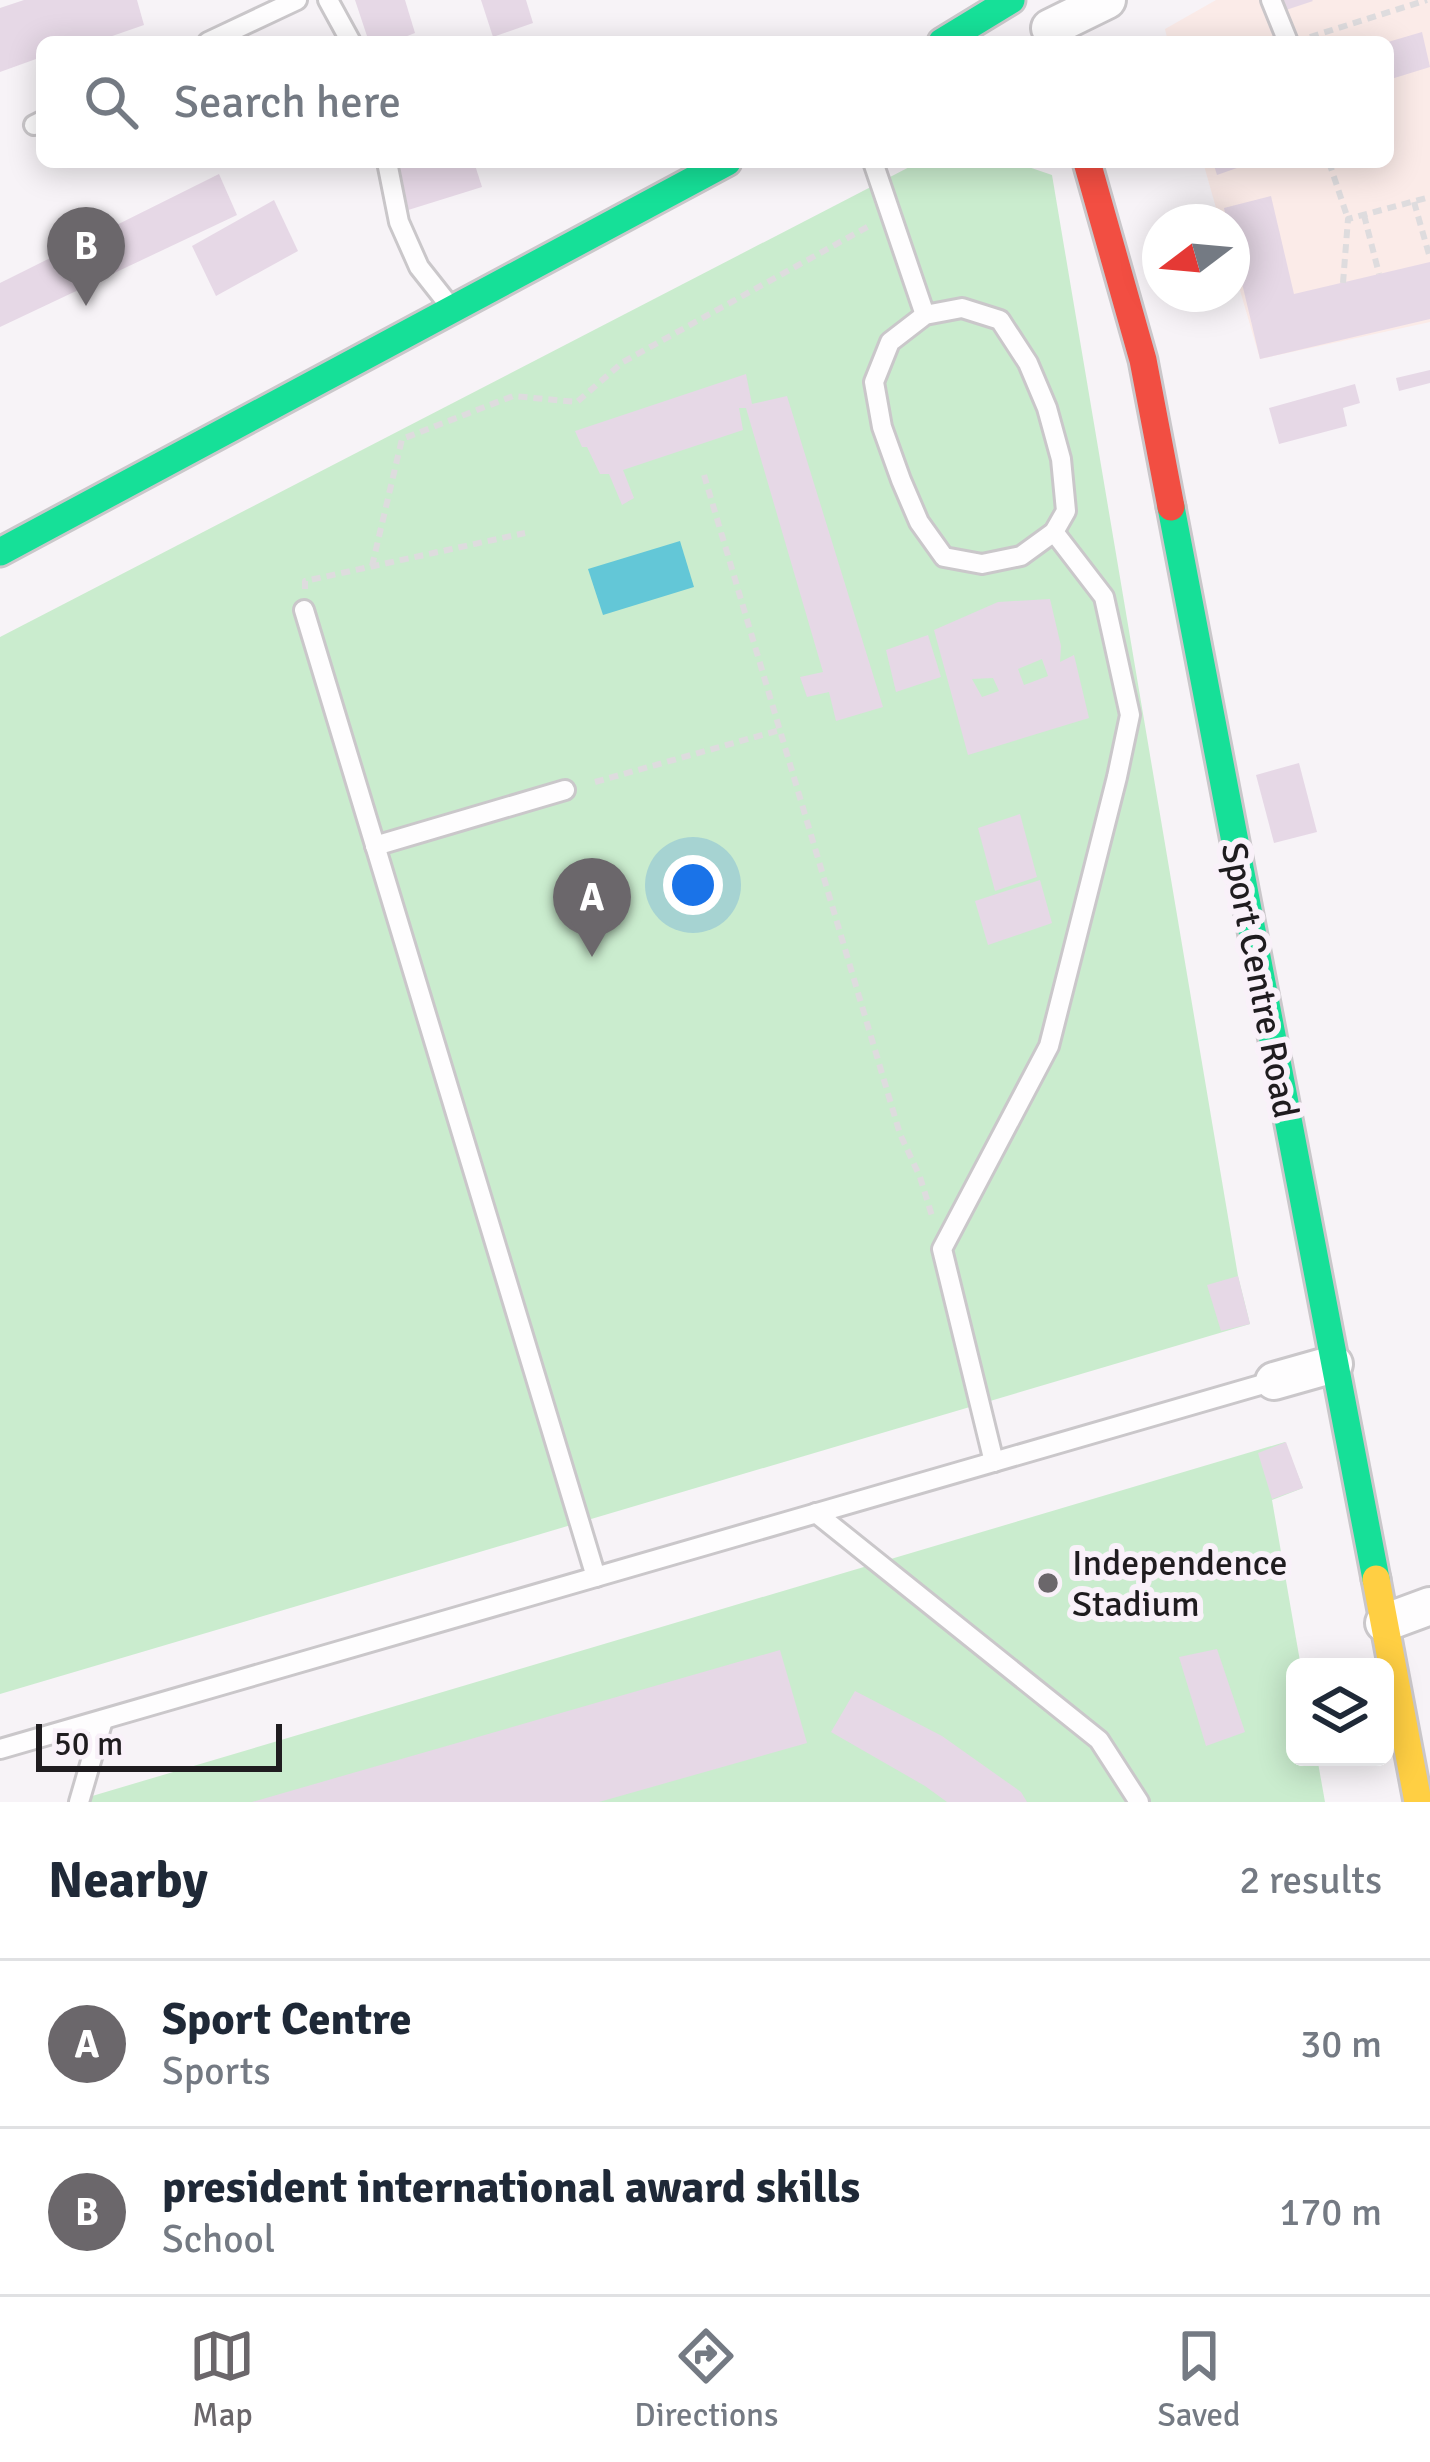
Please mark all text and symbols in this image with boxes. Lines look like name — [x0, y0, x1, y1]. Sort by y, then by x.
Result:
search box — [36, 36, 1394, 168]
icon: search — [78, 69, 144, 135]
text: Search here — [174, 75, 401, 130]
north arrow — [1142, 204, 1250, 312]
pin: B — [47, 207, 125, 306]
street label: Sport Centre Road — [1211, 839, 1308, 1122]
your location — [663, 855, 723, 915]
pin: A — [553, 858, 631, 957]
place label: Independence Stadium — [1072, 1541, 1288, 1627]
marker: Independence Stadium — [1035, 1570, 1061, 1596]
map controls — [1286, 1658, 1394, 1766]
button: layers — [1286, 1658, 1394, 1766]
scale bar — [36, 1718, 282, 1771]
text: 50 m — [54, 1724, 123, 1765]
text: Nearby — [48, 1849, 208, 1912]
text: 2 results — [1239, 1856, 1382, 1904]
text: Sport Centre — [162, 1992, 412, 2047]
text: A — [75, 2020, 99, 2068]
text: 30 m — [1300, 2020, 1382, 2068]
text: Sports — [162, 2047, 271, 2095]
text: president international award skills — [162, 2160, 860, 2215]
text: B — [75, 2188, 99, 2236]
text: 170 m — [1279, 2188, 1382, 2236]
text: School — [162, 2215, 275, 2263]
tab: Map — [189, 2323, 255, 2436]
tab: Directions — [634, 2323, 779, 2436]
tab: Saved — [1157, 2323, 1241, 2436]

